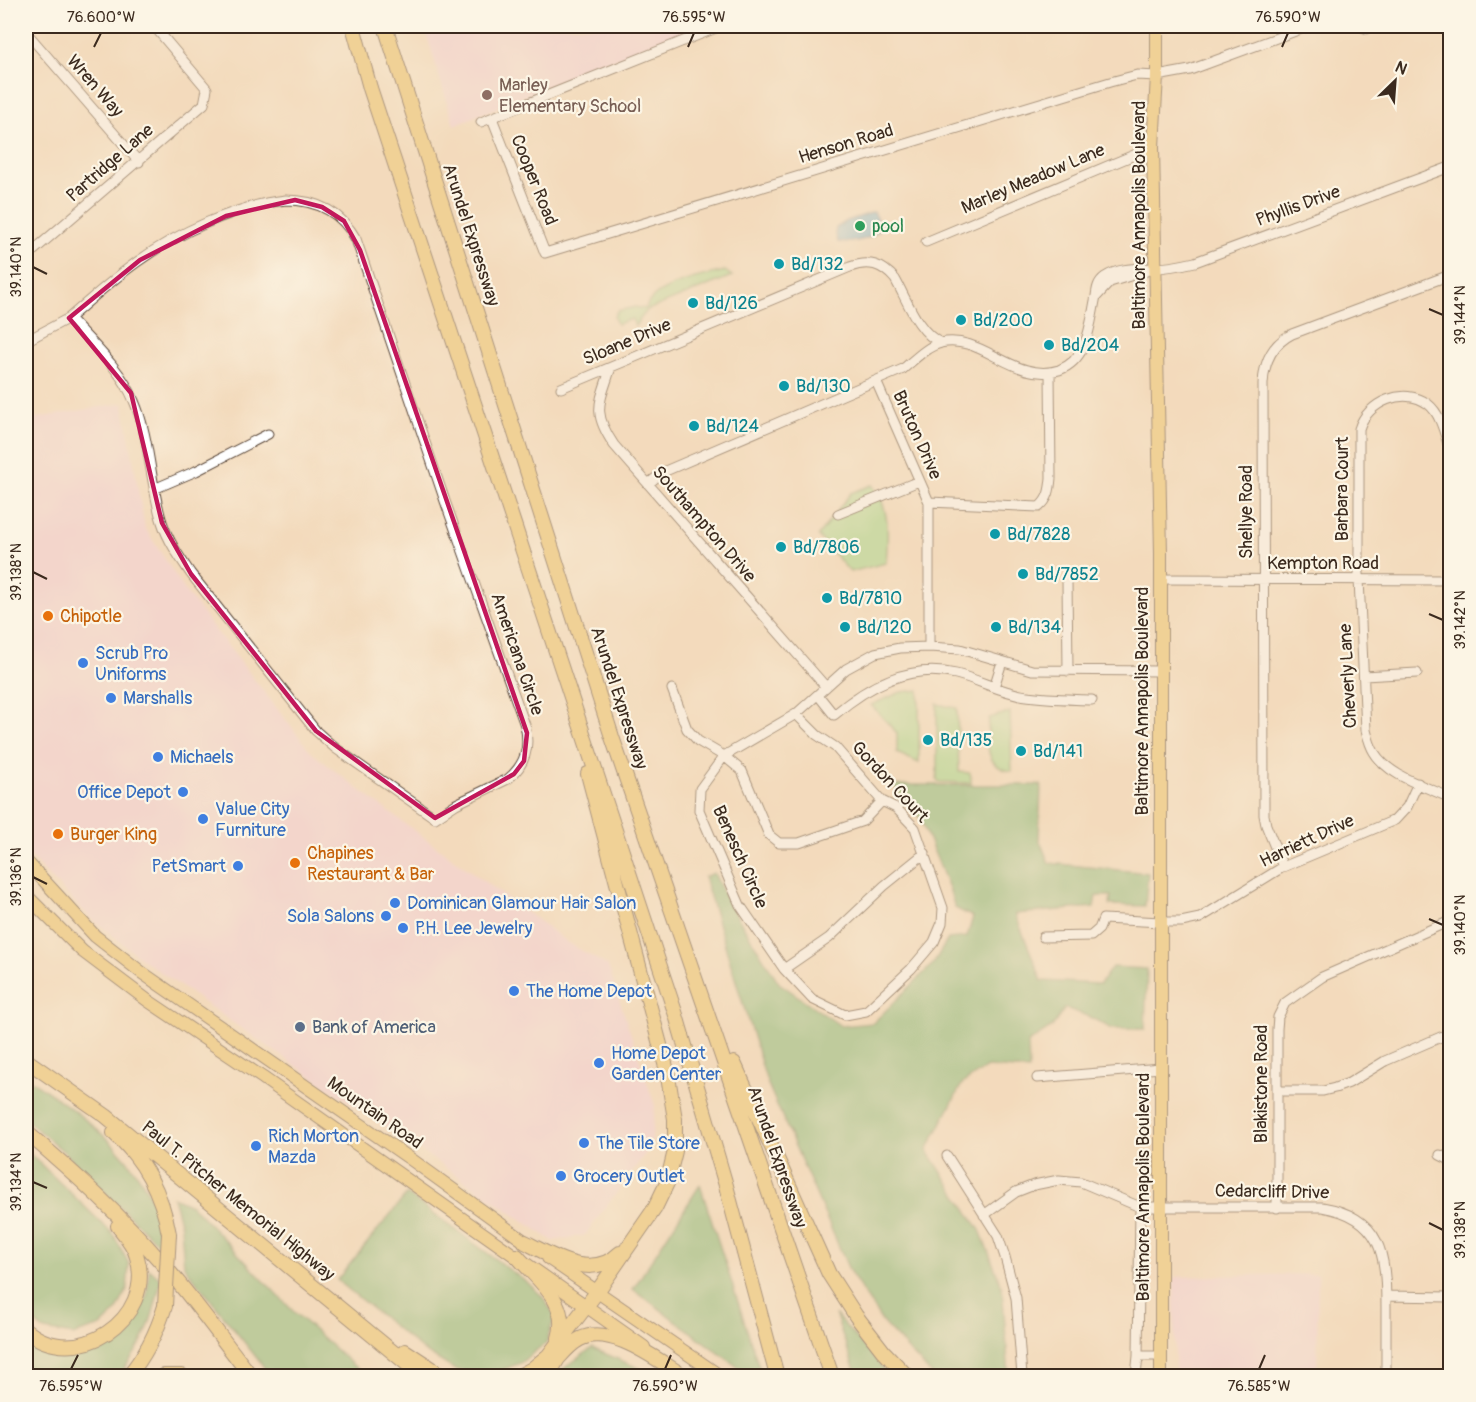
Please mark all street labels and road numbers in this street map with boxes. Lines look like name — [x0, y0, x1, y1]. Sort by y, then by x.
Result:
street label: Wren Way — [62, 50, 129, 122]
street label: Baltimore Annapolis Boulevard — [1128, 101, 1151, 329]
street label: Partridge Lane — [62, 119, 159, 207]
street label: Henson Road — [796, 119, 896, 169]
street label: Cooper Road — [505, 131, 563, 229]
street label: Marley Meadow Lane — [958, 138, 1108, 220]
street label: Arundel Expressway — [437, 161, 505, 310]
street label: Phyllis Drive — [1253, 180, 1343, 232]
street label: Sloane Drive — [579, 313, 675, 371]
street label: Bruton Drive — [887, 387, 947, 483]
street label: Barbara Court — [1331, 436, 1354, 541]
street label: Southampton Drive — [647, 461, 761, 587]
street label: Shellye Road — [1235, 465, 1258, 559]
street label: Kempton Road — [1267, 552, 1379, 575]
street label: Baltimore Annapolis Boulevard — [1131, 587, 1154, 815]
street label: Americana Circle — [485, 590, 549, 719]
street label: Cheverly Lane — [1334, 623, 1362, 729]
street label: Arundel Expressway — [585, 624, 653, 773]
street label: Gordon Court — [846, 736, 934, 828]
street label: Benesch Circle — [707, 802, 773, 912]
street label: Harriett Drive — [1256, 809, 1358, 873]
street label: Blakistone Road — [1250, 1025, 1273, 1143]
street label: Mountain Road — [323, 1072, 427, 1154]
street label: Baltimore Annapolis Boulevard — [1132, 1073, 1155, 1301]
street label: Arundel Expressway — [742, 1083, 812, 1231]
street label: Paul T. Pitcher Memorial Highway — [137, 1116, 340, 1286]
street label: Cedarcliff Drive — [1215, 1180, 1329, 1204]

